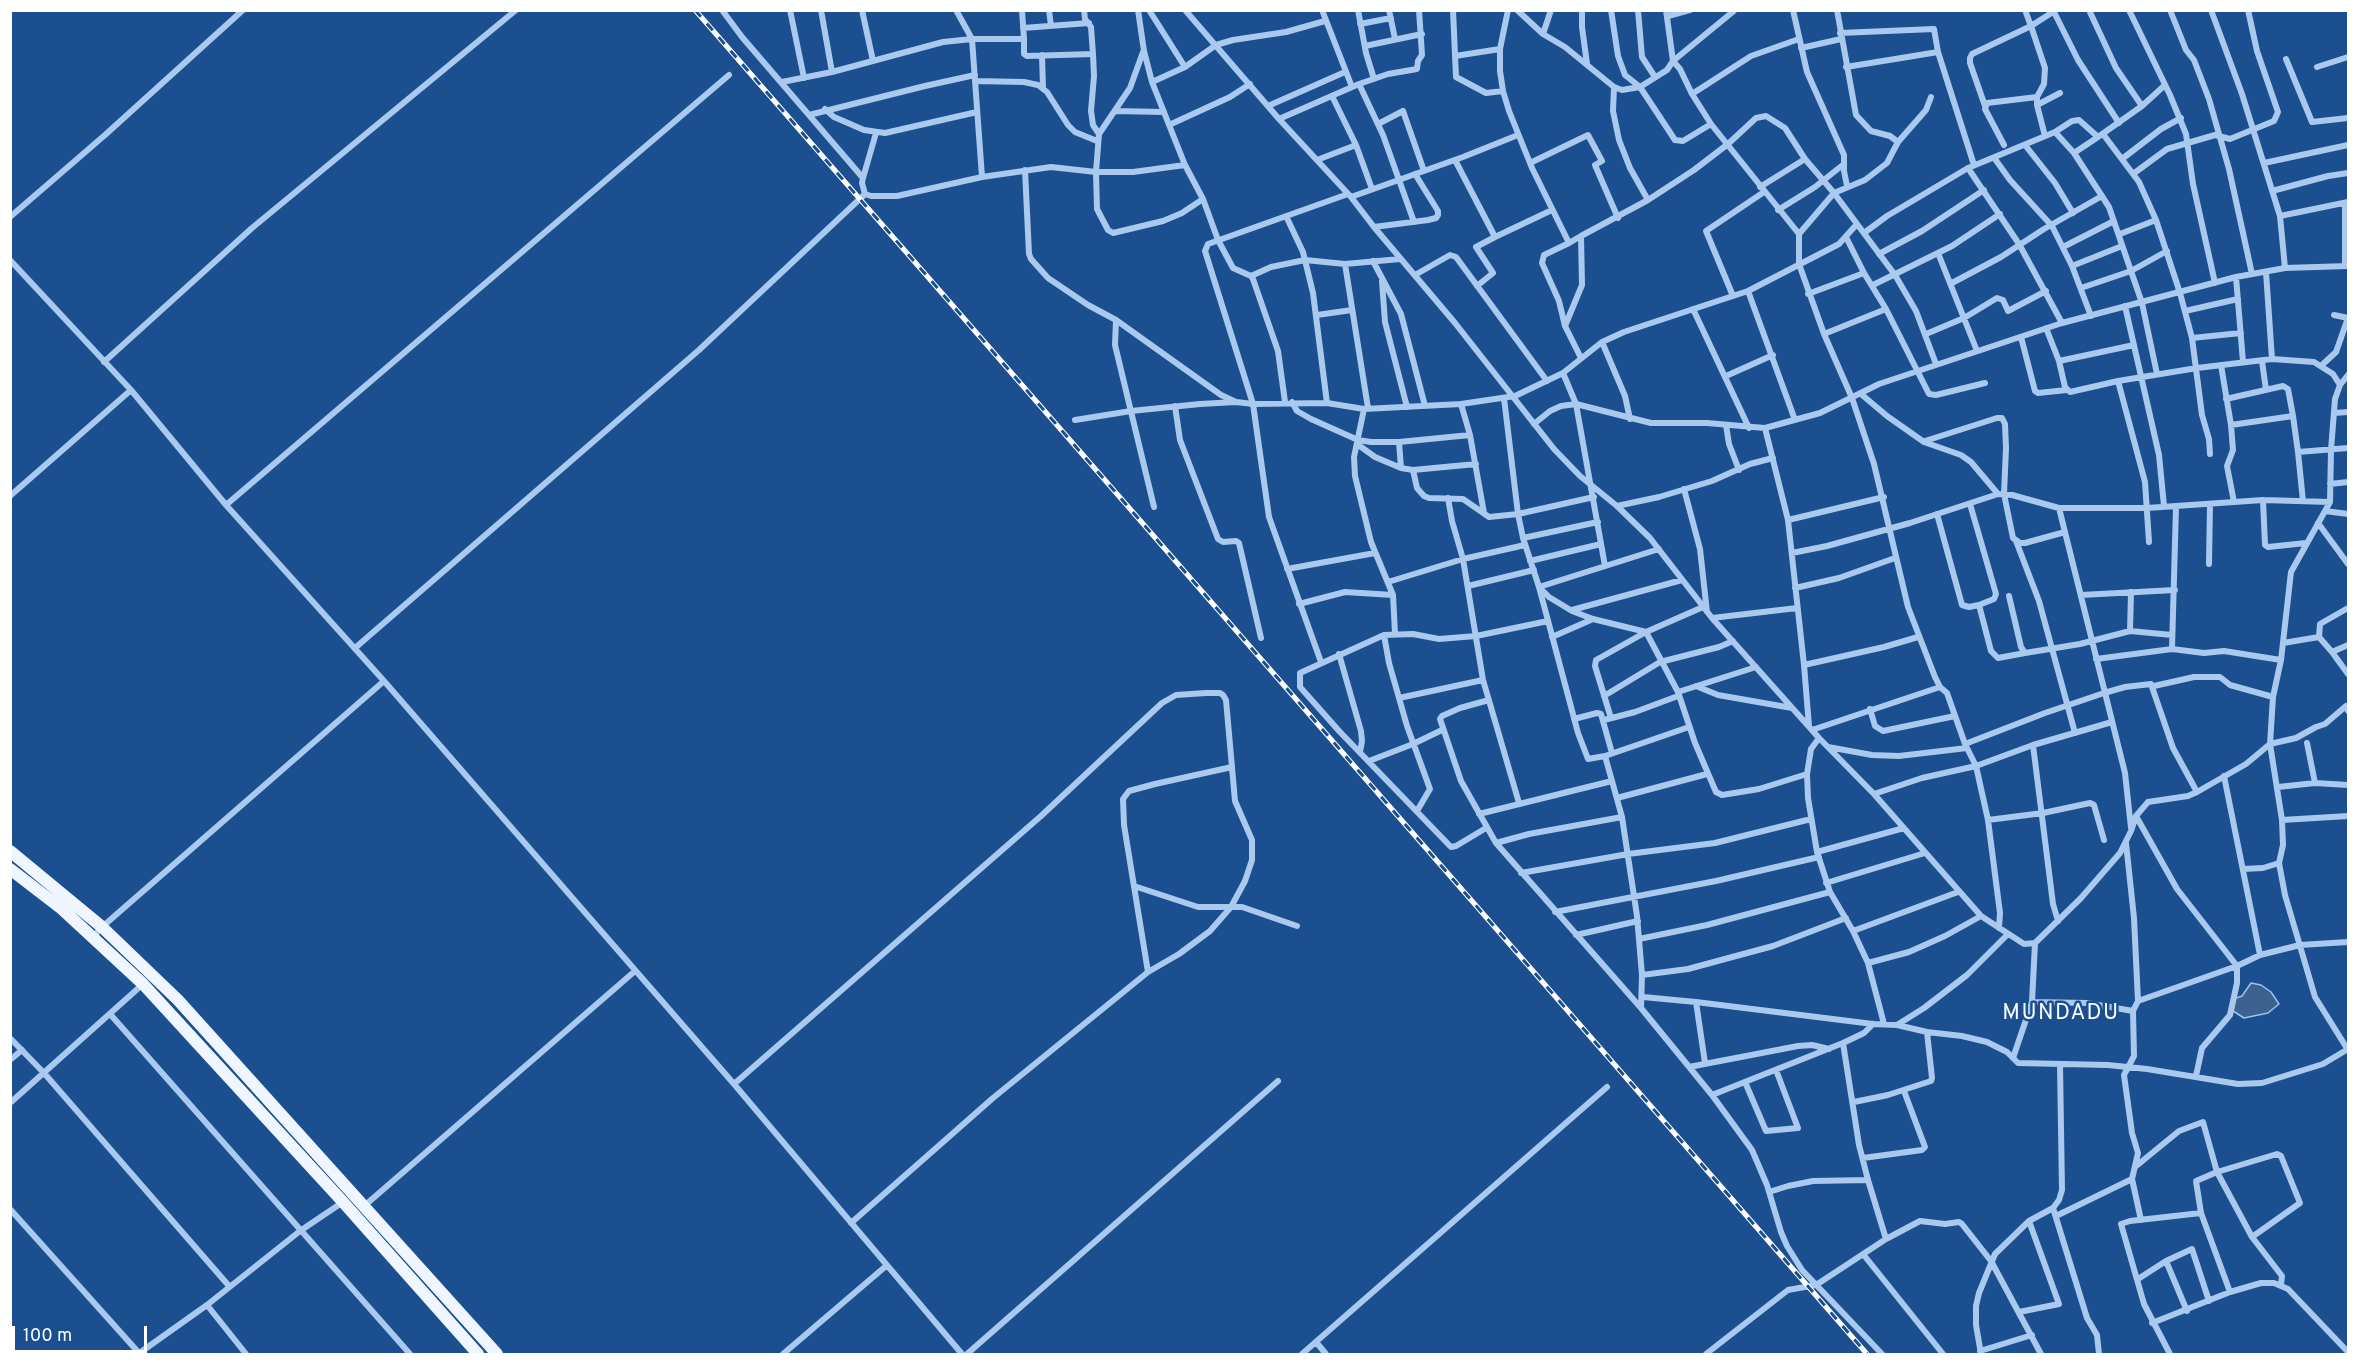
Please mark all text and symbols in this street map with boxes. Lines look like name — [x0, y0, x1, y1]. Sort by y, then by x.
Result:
district label: MUNDADU — [2002, 1002, 2120, 1028]
scale bar — [15, 1314, 150, 1352]
text: 100 m — [23, 1325, 72, 1348]

